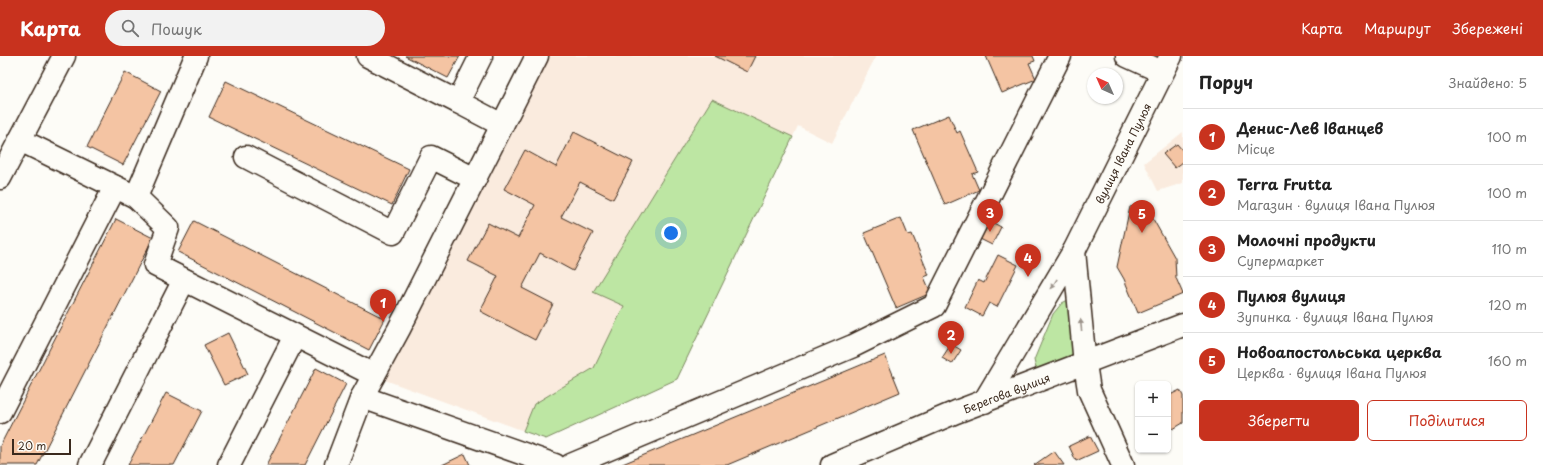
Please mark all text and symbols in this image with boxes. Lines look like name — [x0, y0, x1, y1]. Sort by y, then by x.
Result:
search box — [105, 10, 385, 46]
text: Карта — [20, 14, 81, 42]
icon: search — [119, 17, 141, 39]
text: Пошук — [151, 17, 202, 40]
text: Карта — [1301, 18, 1342, 39]
text: Маршрут — [1364, 18, 1431, 39]
text: Збережені — [1453, 18, 1523, 39]
north arrow — [1087, 68, 1123, 104]
text: Поруч — [1199, 69, 1253, 95]
text: Знайдено: 5 — [1449, 73, 1527, 92]
street label: вулиця Івана Пулюя — [1090, 100, 1155, 207]
text: Денис-Лев Іванцев — [1237, 116, 1383, 139]
text: 1 — [1209, 127, 1215, 146]
text: 100 m — [1487, 127, 1527, 146]
text: Місце — [1237, 139, 1275, 158]
text: Terra Frutta — [1237, 172, 1332, 195]
text: 2 — [1207, 183, 1217, 202]
text: 100 m — [1487, 183, 1527, 202]
text: Магазин · вулиця Івана Пулюя — [1237, 195, 1435, 214]
pin: 3 — [977, 199, 1003, 232]
pin: 5 — [1129, 200, 1155, 233]
your location — [661, 223, 681, 243]
text: Молочні продукти — [1237, 228, 1376, 251]
text: 3 — [1208, 239, 1216, 258]
text: 110 m — [1492, 239, 1527, 258]
pin: 4 — [1015, 244, 1041, 277]
text: Супермаркет — [1237, 251, 1324, 270]
one-way arrow — [1050, 278, 1057, 290]
text: Пулюя вулиця — [1237, 284, 1346, 307]
pin: 1 — [370, 289, 396, 322]
text: 4 — [1208, 295, 1216, 314]
text: 120 m — [1488, 295, 1527, 314]
text: Зупинка · вулиця Івана Пулюя — [1237, 307, 1434, 326]
one-way arrow — [1078, 319, 1084, 331]
pin: 2 — [938, 321, 964, 354]
text: Новоапостольська церква — [1237, 340, 1442, 363]
text: 5 — [1208, 351, 1216, 370]
text: 160 m — [1488, 351, 1527, 370]
text: Церква · вулиця Івана Пулюя — [1237, 363, 1427, 382]
street label: Берегова вулиця — [961, 368, 1052, 417]
map controls — [1135, 381, 1171, 453]
button: + — [1135, 381, 1171, 417]
button: Зберегти — [1199, 400, 1359, 441]
button: Поділитися — [1367, 400, 1527, 441]
button: − — [1135, 417, 1171, 453]
scale bar — [12, 437, 71, 456]
text: 20 m — [18, 437, 46, 454]

